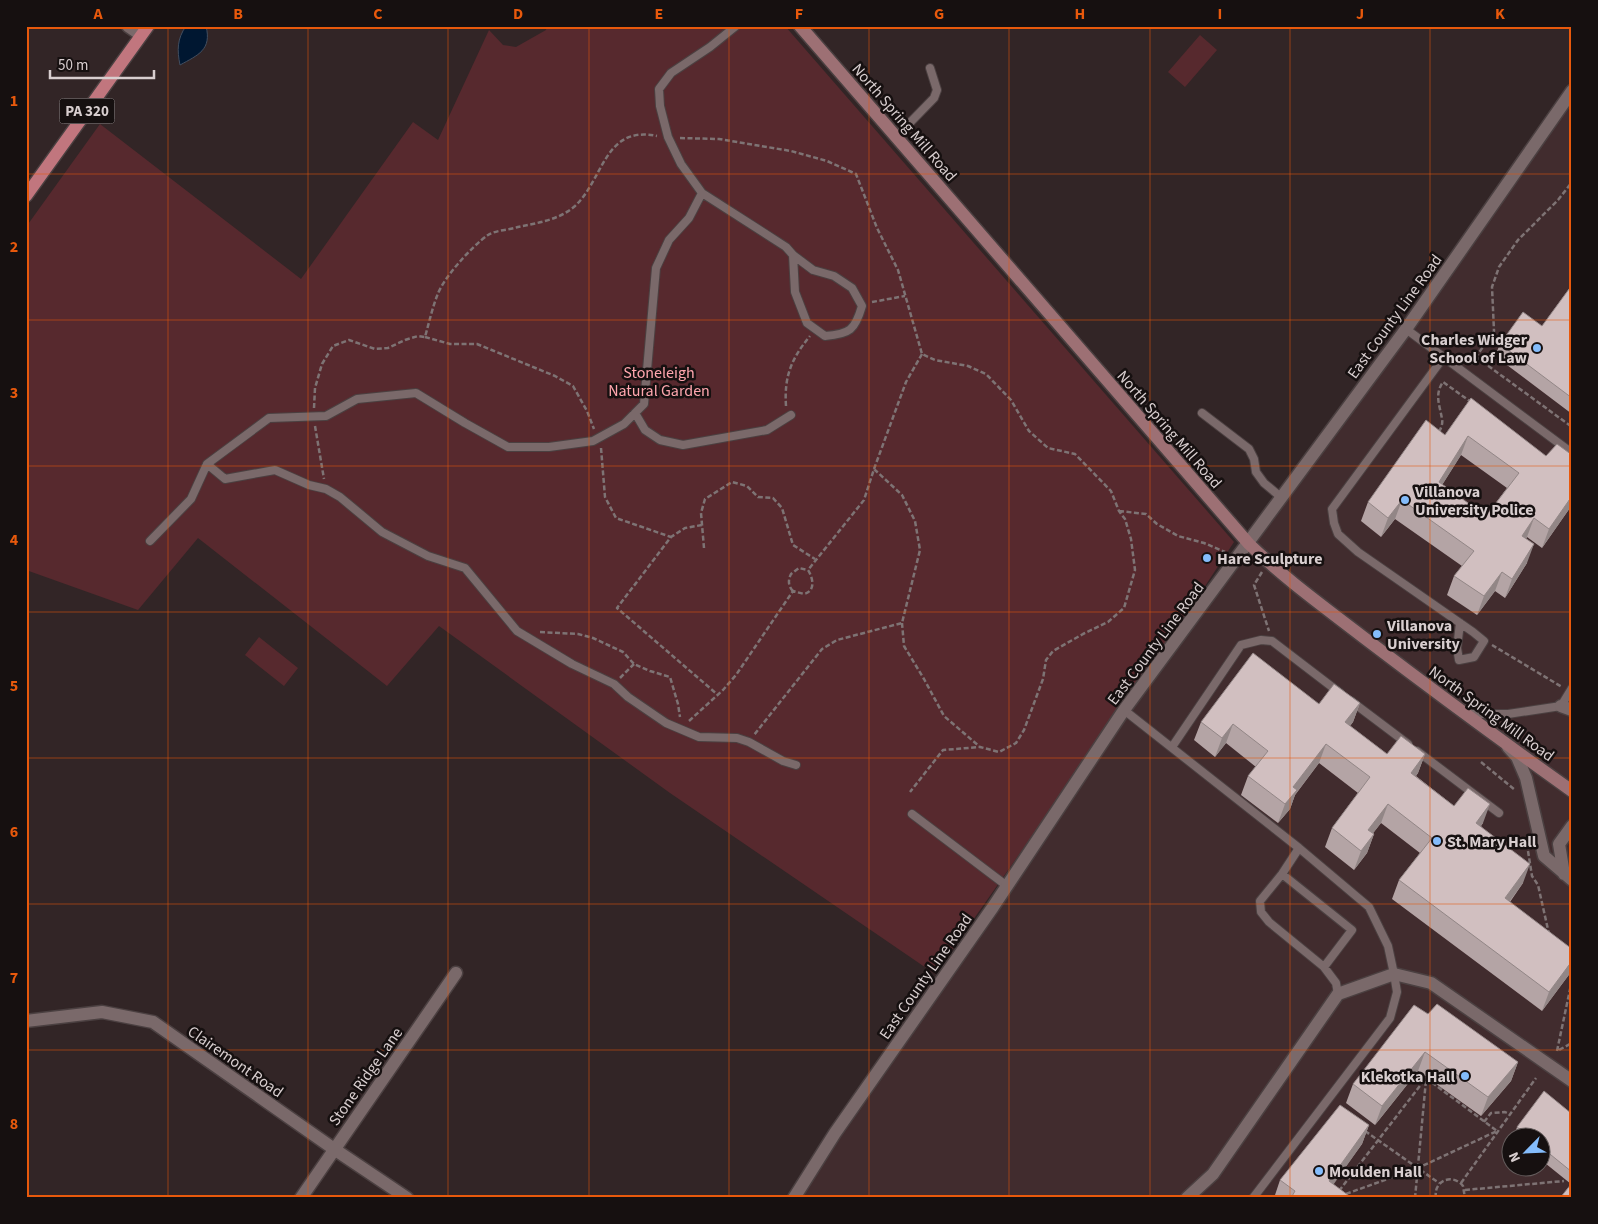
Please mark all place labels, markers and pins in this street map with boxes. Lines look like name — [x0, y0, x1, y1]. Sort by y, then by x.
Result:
place label: Charles Widger School of Law — [1421, 329, 1528, 369]
marker: Charles Widger School of Law — [1531, 342, 1543, 354]
place label: Villanova University Police — [1414, 481, 1534, 521]
marker: Villanova University Police — [1399, 494, 1411, 506]
place label: Hare Sculpture — [1217, 548, 1322, 570]
marker: Hare Sculpture — [1201, 552, 1213, 564]
place label: Villanova University — [1386, 615, 1461, 655]
marker: Villanova University — [1371, 628, 1383, 640]
place label: St. Mary Hall — [1447, 831, 1537, 853]
marker: St. Mary Hall — [1431, 835, 1443, 847]
place label: Klekotka Hall — [1361, 1066, 1455, 1088]
marker: Klekotka Hall — [1459, 1070, 1471, 1082]
place label: Moulden Hall — [1329, 1161, 1422, 1183]
marker: Moulden Hall — [1313, 1165, 1325, 1177]

